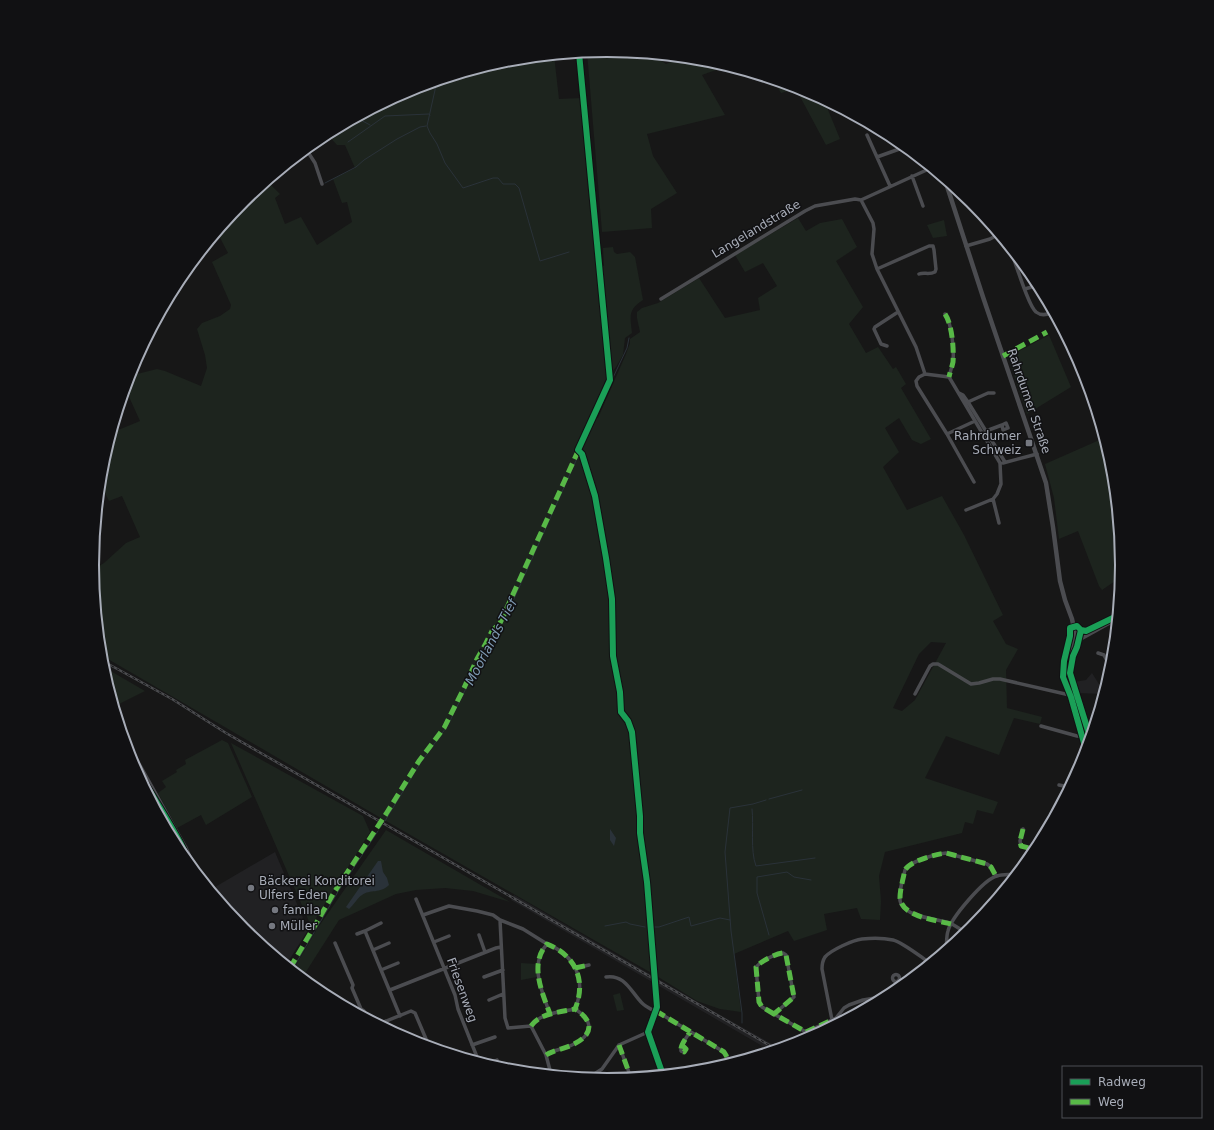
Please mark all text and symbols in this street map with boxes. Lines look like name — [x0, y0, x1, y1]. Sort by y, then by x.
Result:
street label: Langelandstraße — [709, 197, 803, 261]
street label: Rahrdumer Straße — [1004, 347, 1054, 455]
place label: Rahrdumer Schweiz — [954, 429, 1021, 457]
marker: Rahrdumer Schweiz — [1024, 438, 1034, 448]
water label: Moorlands Tief — [462, 594, 521, 688]
place label: Bäckerei Konditorei Ulfers Eden — [259, 874, 375, 902]
marker: Bäckerei Konditorei Ulfers Eden — [246, 883, 256, 893]
place label: famila — [283, 903, 320, 917]
marker: famila — [270, 905, 280, 915]
place label: Müller — [280, 919, 317, 933]
marker: Müller — [267, 921, 277, 931]
street label: Friesenweg — [444, 956, 480, 1024]
legend — [1062, 1066, 1202, 1118]
text: Radweg — [1098, 1075, 1146, 1089]
text: Weg — [1098, 1095, 1124, 1109]

